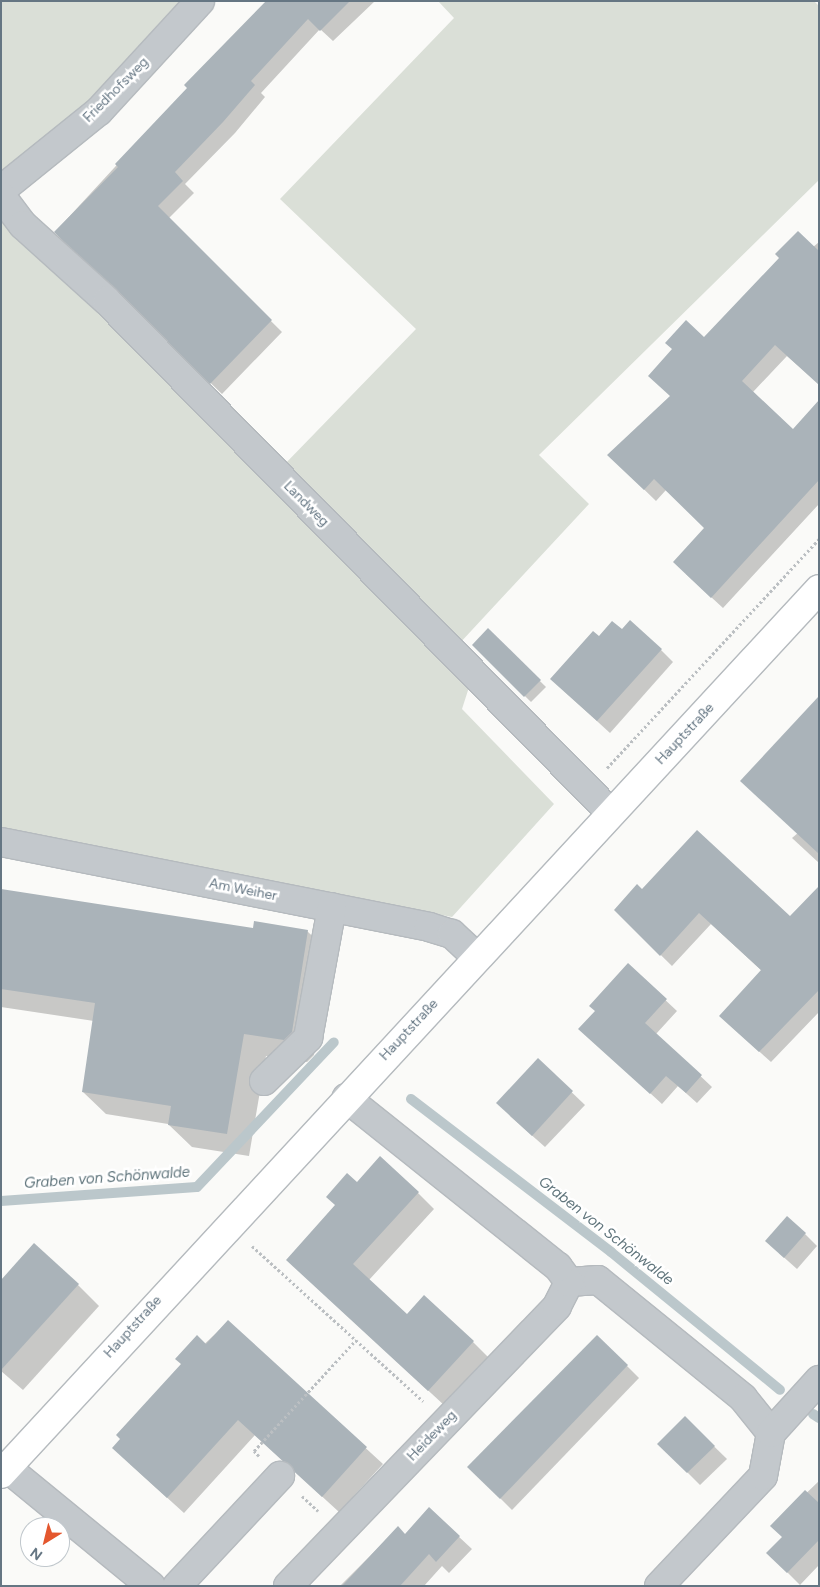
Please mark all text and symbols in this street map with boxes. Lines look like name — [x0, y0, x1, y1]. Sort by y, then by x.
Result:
street label: Friedhofsweg — [80, 54, 152, 126]
street label: Landweg — [280, 478, 332, 530]
street label: Hauptstraße — [652, 700, 718, 768]
street label: Am Weiher — [208, 875, 278, 905]
street label: Hauptstraße — [376, 996, 442, 1064]
water label: Graben von Schönwalde — [23, 1163, 191, 1193]
water label: Graben von Schönwalde — [535, 1173, 677, 1289]
street label: Hauptstraße — [101, 1292, 165, 1362]
street label: Heideweg — [404, 1407, 460, 1465]
north arrow — [20, 1517, 70, 1567]
text: N — [27, 1544, 46, 1564]

